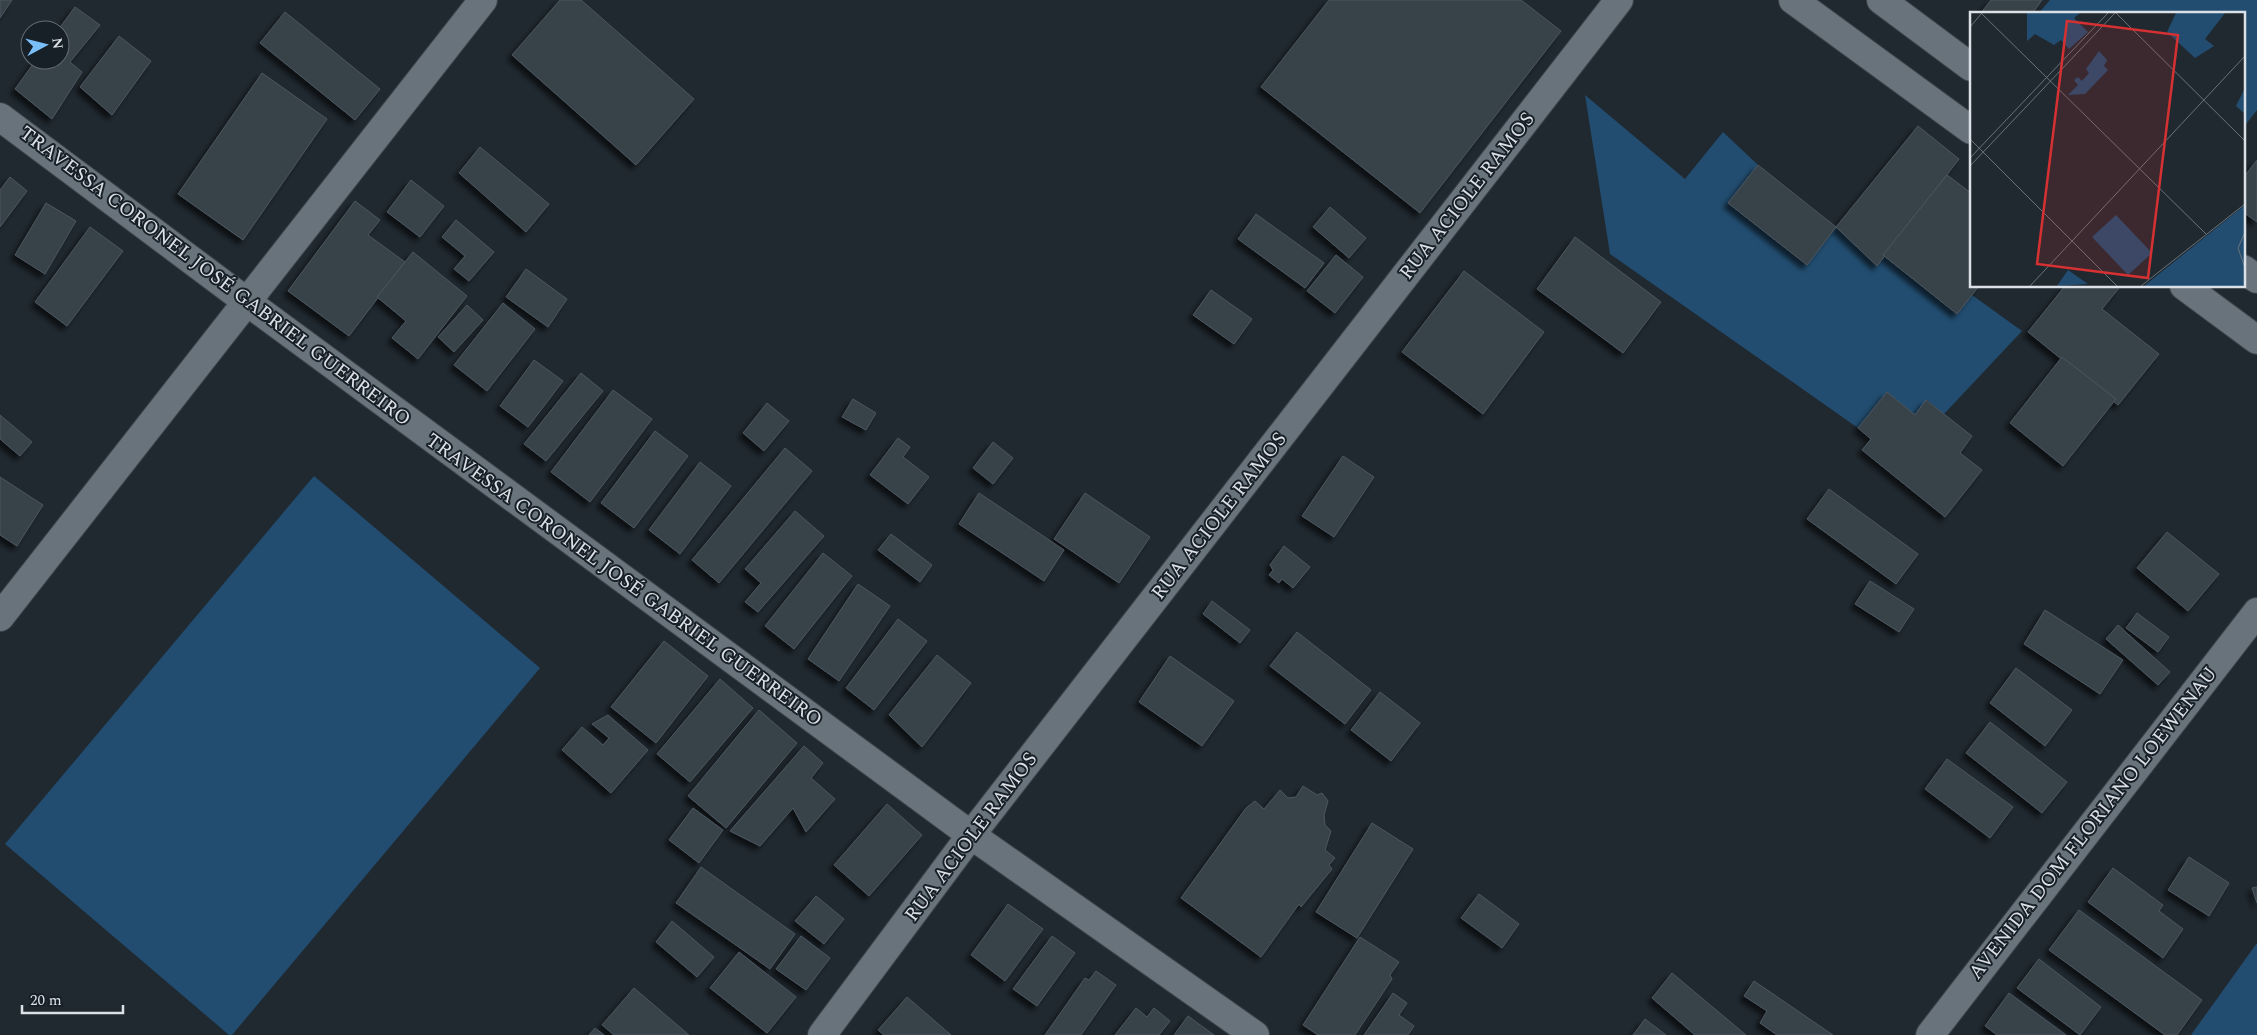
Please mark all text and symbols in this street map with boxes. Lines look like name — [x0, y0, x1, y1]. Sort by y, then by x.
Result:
inset map — [1970, 12, 2244, 288]
north arrow — [20, 20, 70, 70]
text: N — [46, 37, 69, 50]
street label: RUA ACIOLE RAMOS — [1392, 106, 1542, 286]
street label: TRAVESSA CORONEL JOSÉ GABRIEL GUERREIRO — [13, 118, 417, 434]
street label: TRAVESSA CORONEL JOSÉ GABRIEL GUERREIRO — [419, 426, 829, 734]
street label: RUA ACIOLE RAMOS — [1144, 426, 1294, 606]
street label: AVENIDA DOM FLORIANO LOEWENAU — [1961, 660, 2225, 986]
street label: RUA ACIOLE RAMOS — [897, 746, 1045, 928]
scale bar — [22, 982, 124, 1014]
text: 20 m — [30, 989, 62, 1012]

